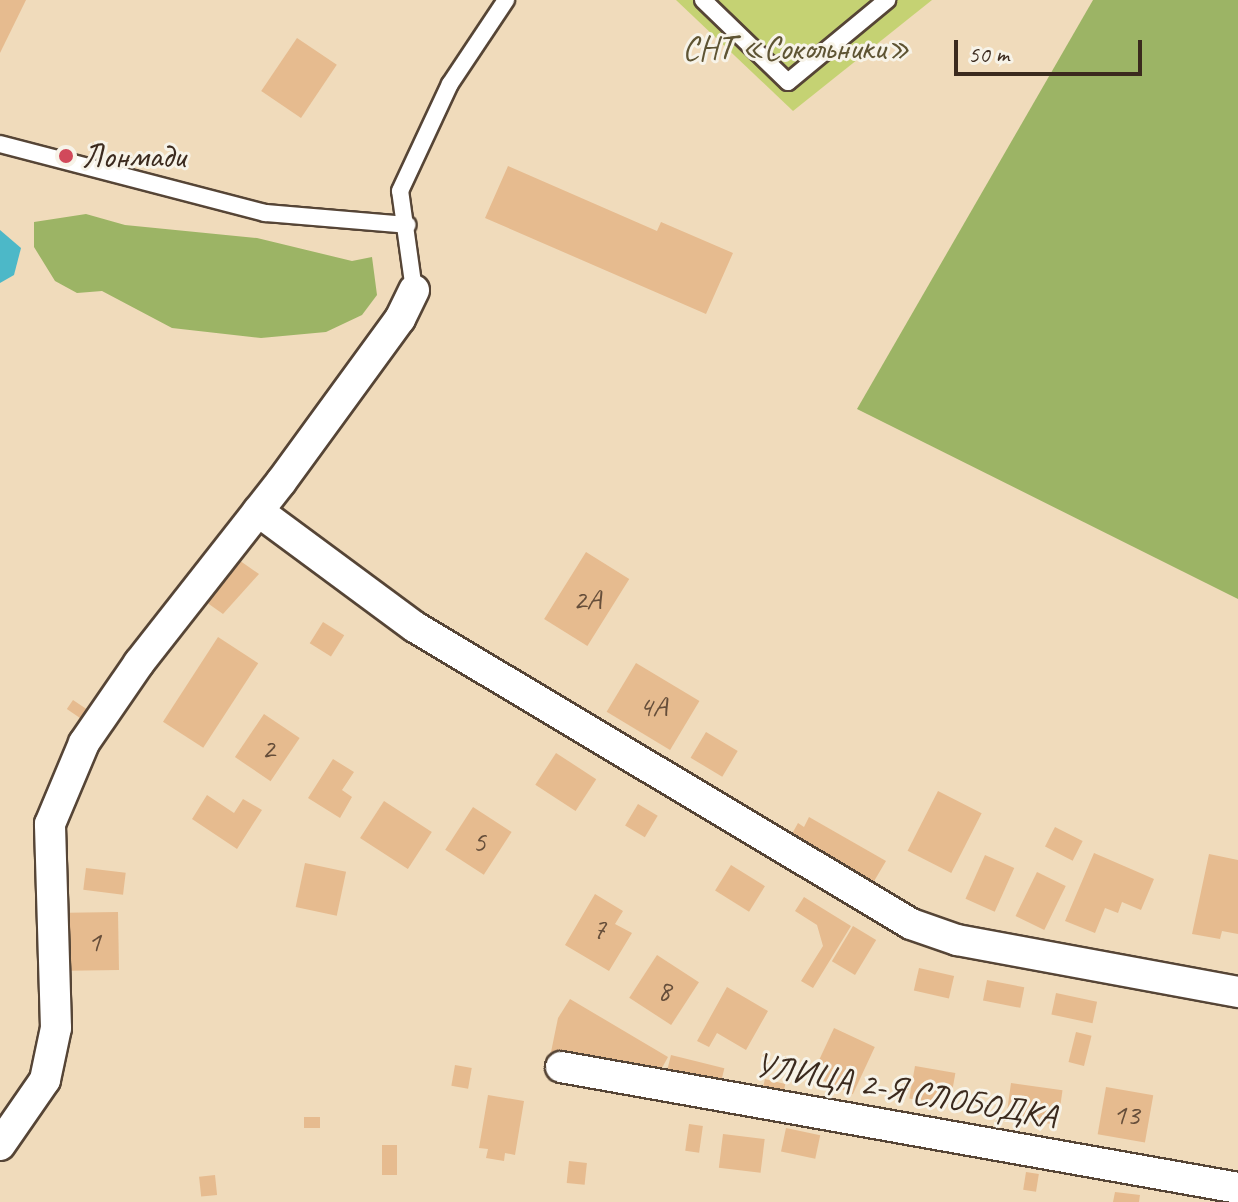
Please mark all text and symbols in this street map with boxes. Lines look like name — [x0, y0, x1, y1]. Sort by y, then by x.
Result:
scale bar — [958, 24, 1146, 74]
park label: СНТ «Сокольники» — [682, 28, 910, 68]
text: 50 m — [968, 39, 1009, 69]
place label: Лонмади — [82, 136, 185, 176]
marker: Лонмади — [57, 147, 75, 165]
house number: 2А — [573, 581, 601, 617]
house number: 4А — [639, 688, 667, 724]
house number: 2 — [261, 730, 275, 766]
house number: 5 — [472, 823, 486, 859]
house number: 7 — [592, 910, 606, 946]
house number: 1 — [87, 923, 101, 959]
house number: 8 — [657, 972, 671, 1008]
street label: УЛИЦА 2-Я СЛОБОДКА — [752, 1043, 1060, 1137]
house number: 13 — [1113, 1096, 1139, 1132]

